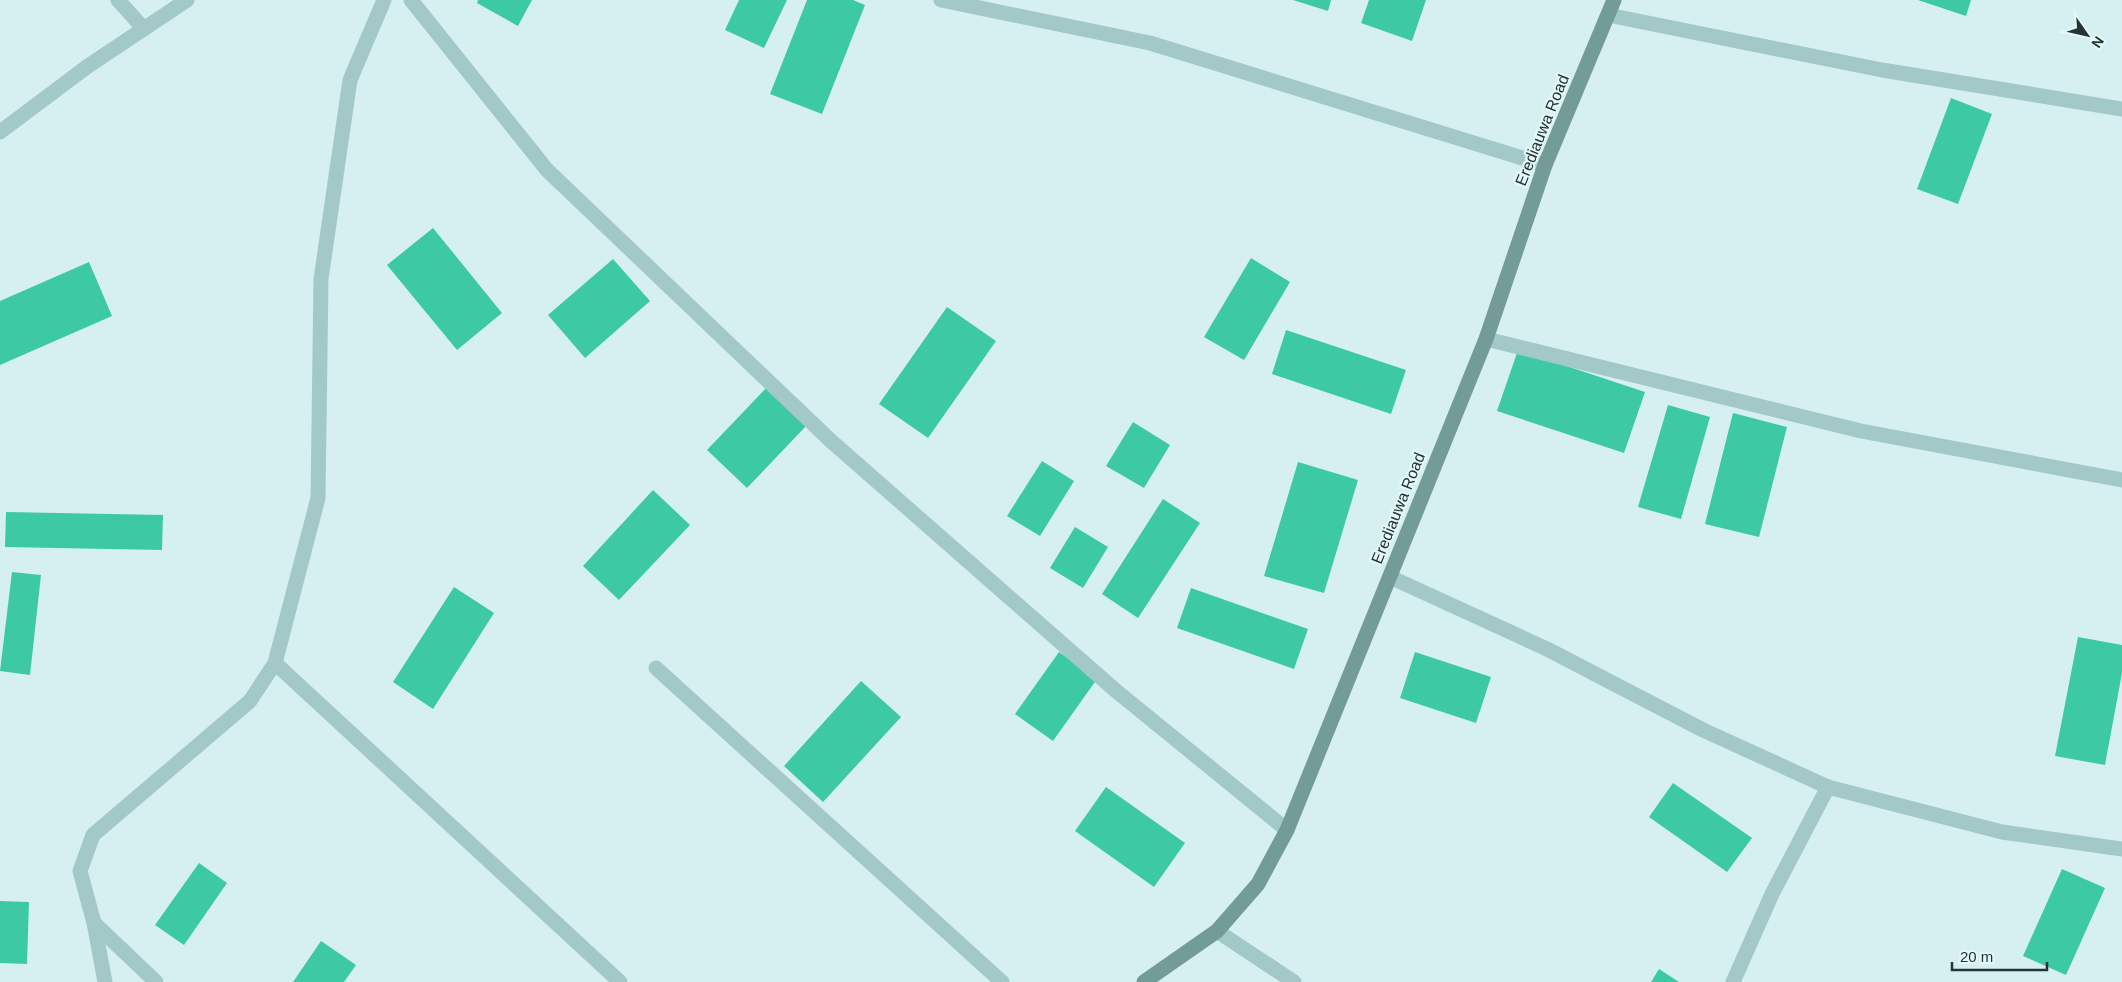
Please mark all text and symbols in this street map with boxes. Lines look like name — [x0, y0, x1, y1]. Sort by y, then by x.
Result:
north arrow — [2062, 10, 2112, 60]
text: N — [2088, 34, 2107, 51]
street label: Erediauwa Road — [1512, 72, 1572, 188]
street label: Erediauwa Road — [1368, 450, 1428, 566]
scale bar — [1952, 940, 2047, 972]
text: 20 m — [1960, 948, 1993, 965]

